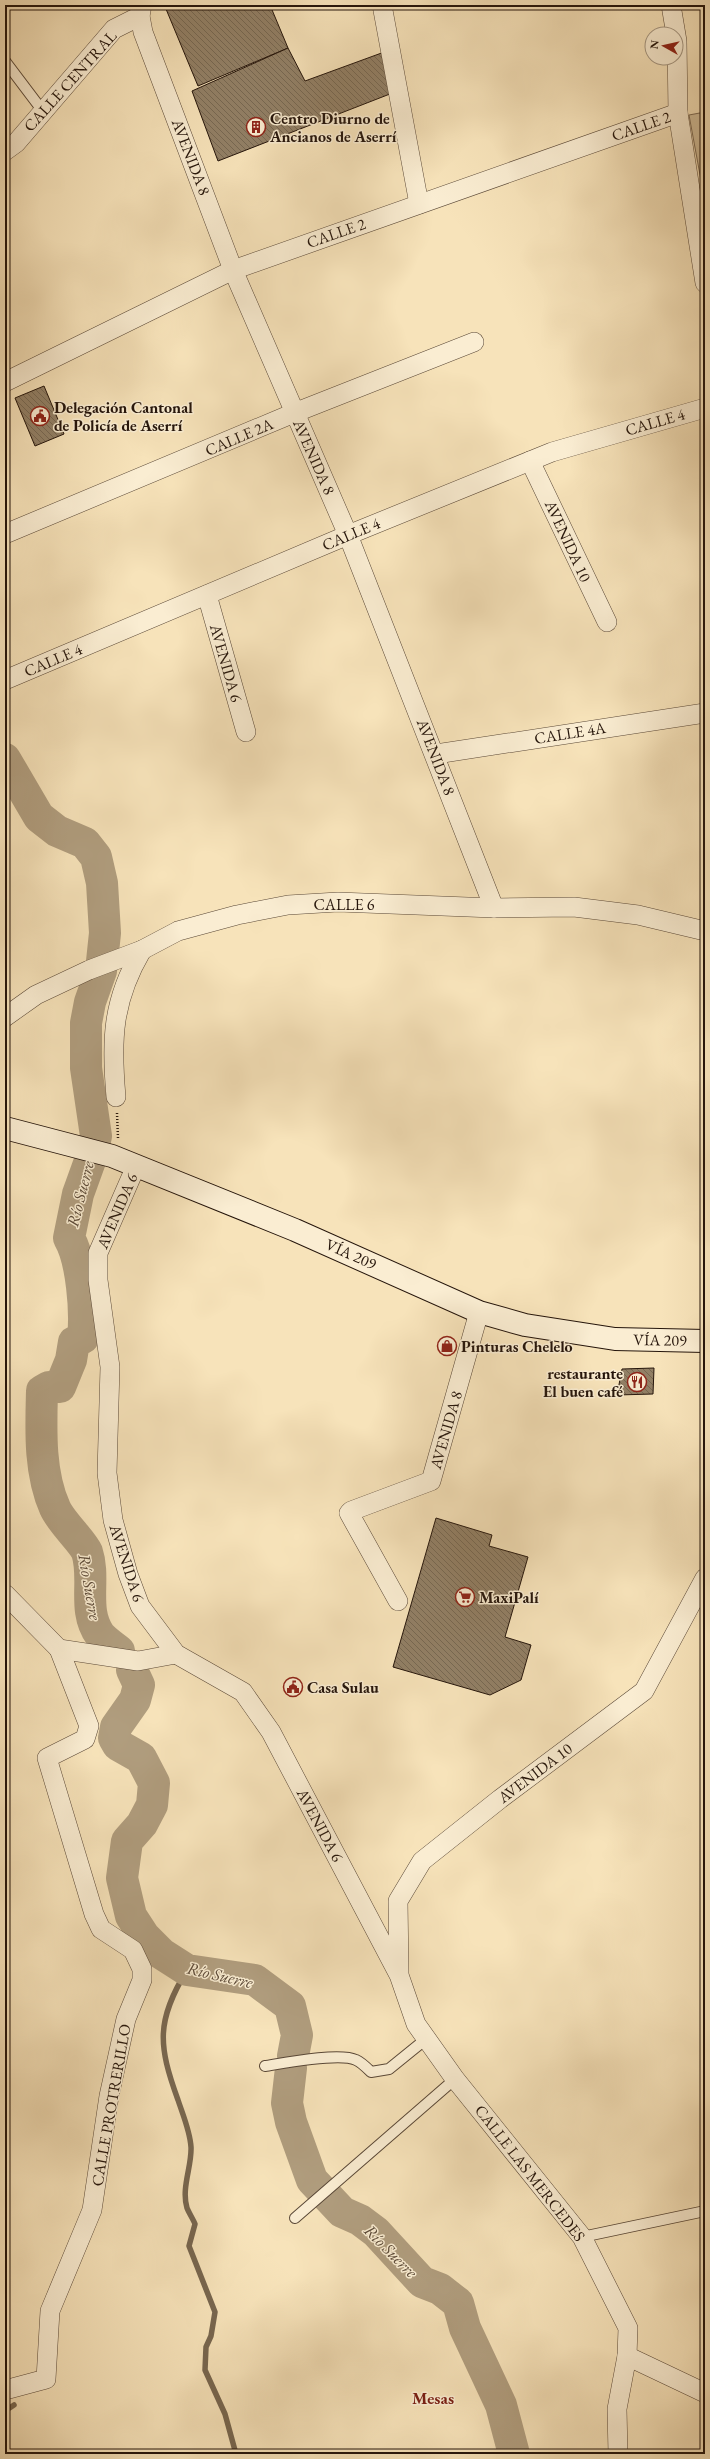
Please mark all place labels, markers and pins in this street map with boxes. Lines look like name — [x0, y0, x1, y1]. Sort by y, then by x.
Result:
place label: Centro Diurno de Ancianos de Aserrí — [269, 108, 397, 147]
building icon: Centro Diurno de Ancianos de Aserrí — [245, 116, 267, 138]
place label: Delegación Cantonal de Policía de Aserrí — [54, 397, 193, 436]
public building icon: Delegación Cantonal de Policía de Aserrí — [29, 405, 51, 427]
shop icon: Pinturas Chelelo — [436, 1335, 458, 1357]
place label: Pinturas Chelelo — [461, 1336, 573, 1357]
place label: restaurante El buen café — [543, 1363, 623, 1402]
restaurant icon: restaurante El buen café — [626, 1371, 648, 1393]
supermarket icon: MaxiPalí — [454, 1586, 476, 1608]
place label: MaxiPalí — [479, 1587, 539, 1608]
public building icon: Casa Sulau — [282, 1676, 304, 1698]
place label: Casa Sulau — [307, 1677, 379, 1698]

